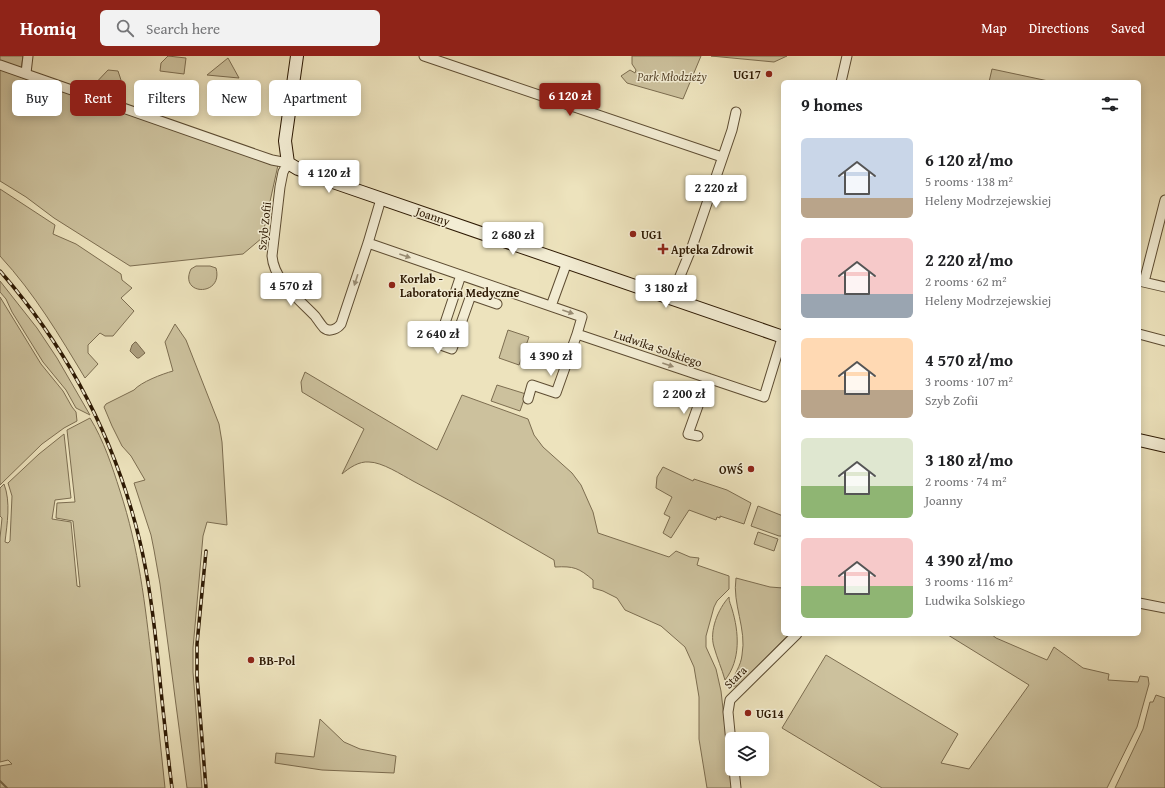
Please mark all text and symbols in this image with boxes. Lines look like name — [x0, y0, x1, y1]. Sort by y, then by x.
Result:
search box — [100, 10, 380, 46]
text: Homiq — [20, 14, 76, 42]
icon: search — [114, 17, 136, 39]
text: Search here — [146, 18, 220, 39]
text: Map — [981, 18, 1007, 38]
text: Directions — [1029, 18, 1089, 38]
text: Saved — [1111, 18, 1145, 38]
place label: UG17 — [733, 66, 761, 83]
park label: Park Młodzieży — [636, 68, 707, 85]
marker: UG17 — [764, 69, 774, 79]
chip: Buy — [12, 80, 62, 116]
chip: Rent — [70, 80, 126, 116]
chip: Filters — [134, 80, 199, 116]
chip: New — [207, 80, 261, 116]
chip: Apartment — [269, 80, 361, 116]
pin: 6 120 zł — [529, 83, 611, 117]
text: 6 120 zł — [548, 86, 592, 105]
text: 9 homes — [801, 92, 863, 117]
icon: filters — [1099, 93, 1121, 115]
text: 6 120 zł/mo — [925, 147, 1013, 172]
icon: home — [833, 154, 881, 202]
pin: 4 120 zł — [288, 160, 370, 194]
text: 4 120 zł — [307, 163, 351, 182]
text: 5 rooms · 138 m² — [925, 172, 1013, 191]
pin: 2 220 zł — [675, 175, 757, 209]
text: 2 220 zł — [694, 178, 738, 197]
text: Heleny Modrzejewskiej — [925, 191, 1051, 210]
street label: Szyb Zofii — [253, 200, 275, 251]
street label: Joanny — [412, 202, 452, 230]
pin: 2 680 zł — [472, 222, 554, 256]
text: 2 680 zł — [491, 225, 535, 244]
place label: UG1 — [641, 226, 663, 243]
marker: UG1 — [628, 229, 638, 239]
place label: Apteka Zdrowit — [671, 241, 754, 258]
marker: Apteka Zdrowit — [658, 244, 668, 254]
text: 2 220 zł/mo — [925, 247, 1013, 272]
one-way arrow — [400, 253, 412, 259]
icon: home — [833, 254, 881, 302]
place label: Korlab - Laboratoria Medyczne — [400, 270, 519, 301]
text: 2 rooms · 62 m² — [925, 272, 1007, 291]
pin: 4 570 zł — [250, 273, 332, 307]
one-way arrow — [353, 274, 359, 286]
pin: 3 180 zł — [625, 275, 707, 309]
text: 4 570 zł — [269, 276, 313, 295]
text: 3 180 zł — [644, 278, 688, 297]
marker: Korlab - Laboratoria Medyczne — [387, 280, 397, 290]
text: Heleny Modrzejewskiej — [925, 291, 1051, 310]
one-way arrow — [562, 309, 574, 315]
pin: 2 640 zł — [397, 321, 479, 355]
text: 2 640 zł — [416, 324, 460, 343]
street label: Ludwika Solskiego — [612, 325, 704, 371]
pin: 4 390 zł — [510, 343, 592, 377]
text: 4 390 zł — [529, 346, 573, 365]
text: 4 570 zł/mo — [925, 347, 1013, 372]
icon: home — [833, 354, 881, 402]
one-way arrow — [663, 362, 675, 368]
text: 3 rooms · 107 m² — [925, 372, 1013, 391]
pin: 2 200 zł — [643, 381, 725, 415]
text: 2 200 zł — [662, 384, 706, 403]
text: Szyb Zofii — [925, 391, 978, 410]
text: 3 180 zł/mo — [925, 447, 1013, 472]
icon: home — [833, 454, 881, 502]
place label: OWŚ — [719, 461, 743, 478]
marker: OWŚ — [746, 464, 756, 474]
text: 2 rooms · 74 m² — [925, 472, 1007, 491]
text: Joanny — [925, 491, 963, 510]
text: 4 390 zł/mo — [925, 547, 1013, 572]
icon: home — [833, 554, 881, 602]
text: 3 rooms · 116 m² — [925, 572, 1013, 591]
text: Ludwika Solskiego — [925, 591, 1025, 610]
place label: BB-Pol — [259, 652, 296, 669]
marker: BB-Pol — [246, 655, 256, 665]
street label: Stara — [720, 661, 751, 692]
place label: UG14 — [756, 705, 784, 722]
marker: UG14 — [743, 708, 753, 718]
map controls — [725, 732, 769, 776]
button: layers — [725, 732, 769, 776]

